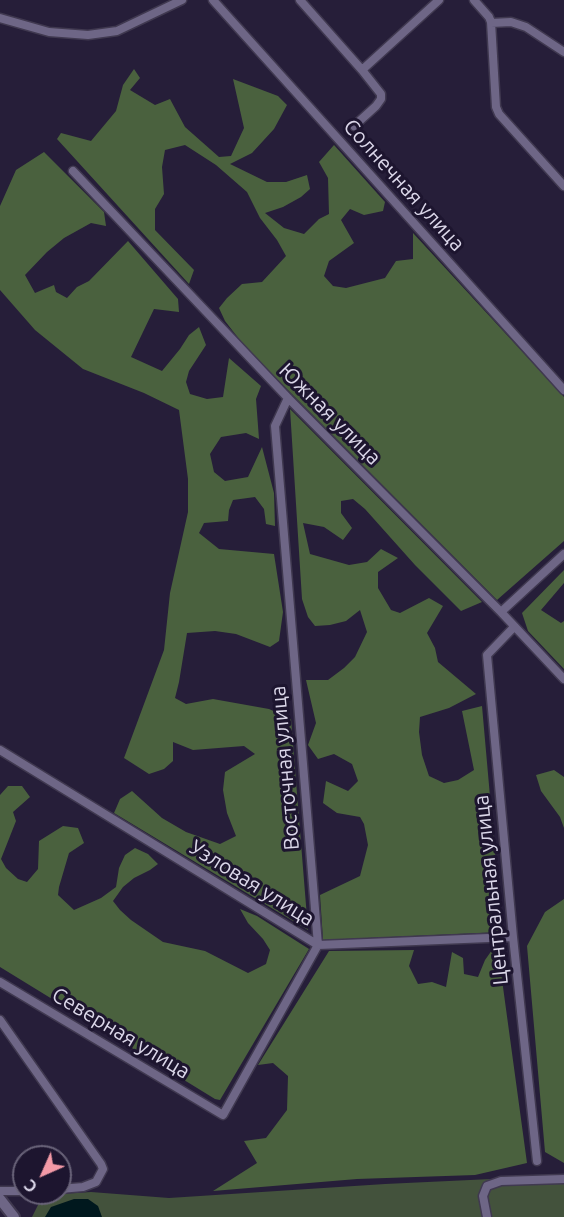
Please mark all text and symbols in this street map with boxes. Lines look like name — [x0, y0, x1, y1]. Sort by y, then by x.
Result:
street label: Солнечная улица — [338, 114, 470, 256]
street label: Южная улица — [274, 358, 386, 470]
street label: Восточная улица — [265, 685, 305, 851]
street label: Центральная улица — [468, 794, 514, 986]
street label: Узловая улица — [185, 835, 319, 931]
street label: Северная улица — [47, 982, 195, 1084]
north arrow — [12, 1145, 72, 1205]
text: С — [21, 1176, 41, 1196]

